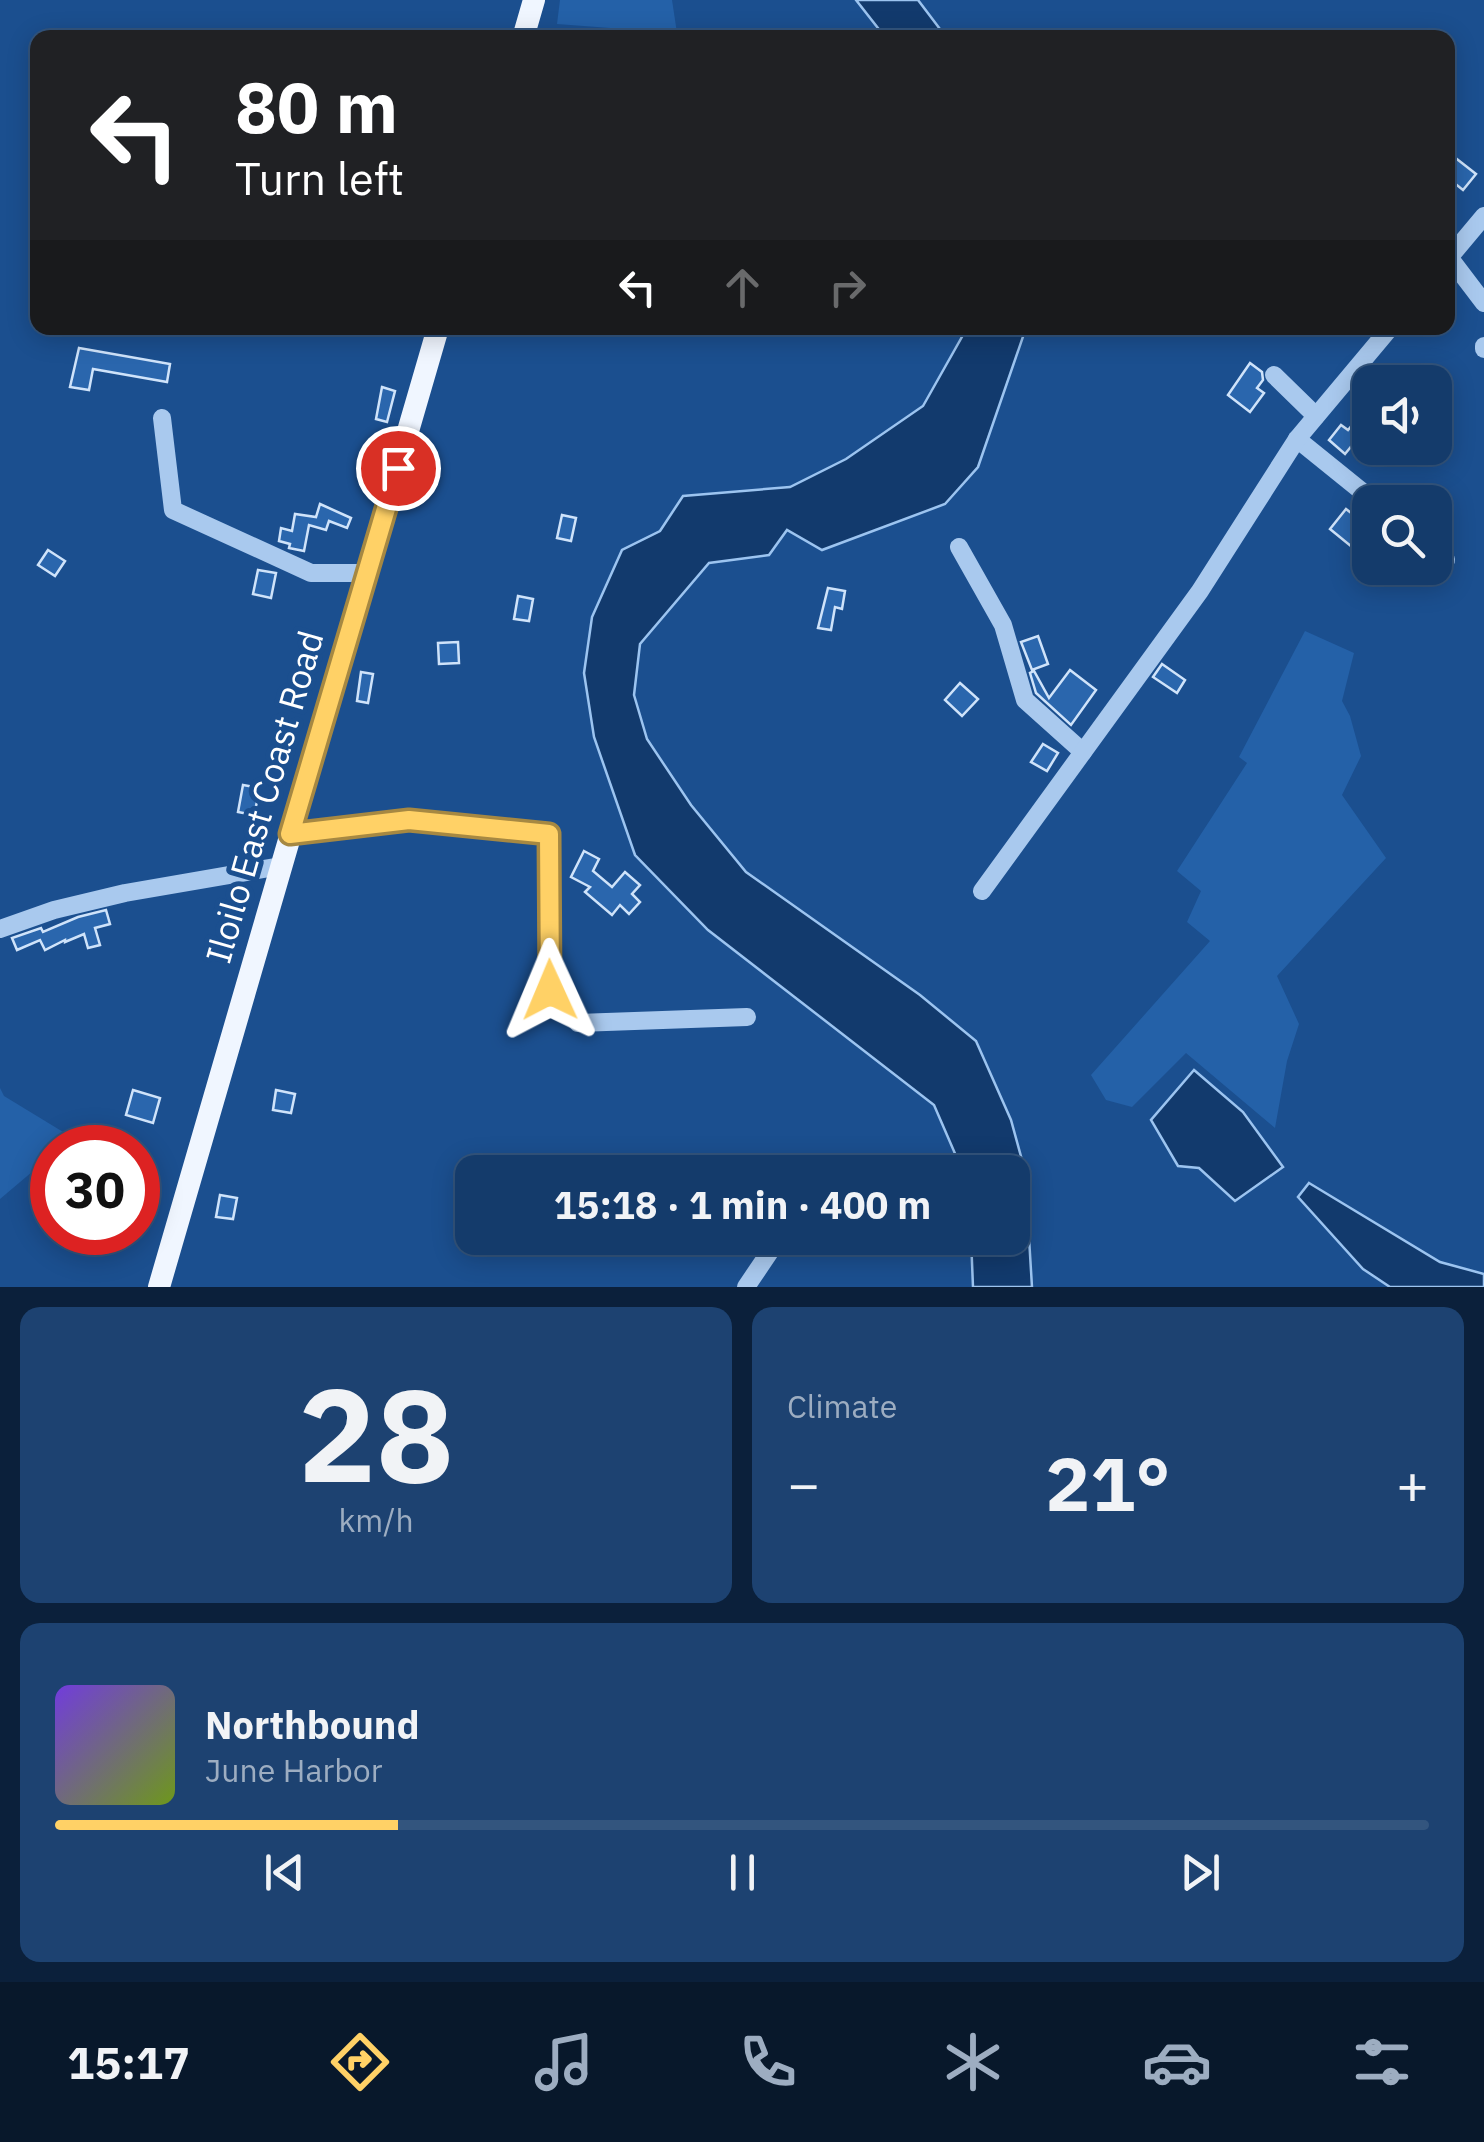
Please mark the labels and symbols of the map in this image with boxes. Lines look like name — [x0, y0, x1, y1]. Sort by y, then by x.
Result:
pin — [356, 426, 441, 511]
street label: Iloilo East Coast Road — [195, 625, 333, 968]
position arrow — [498, 938, 602, 1042]
speed limit sign: 30 — [30, 1125, 160, 1255]

